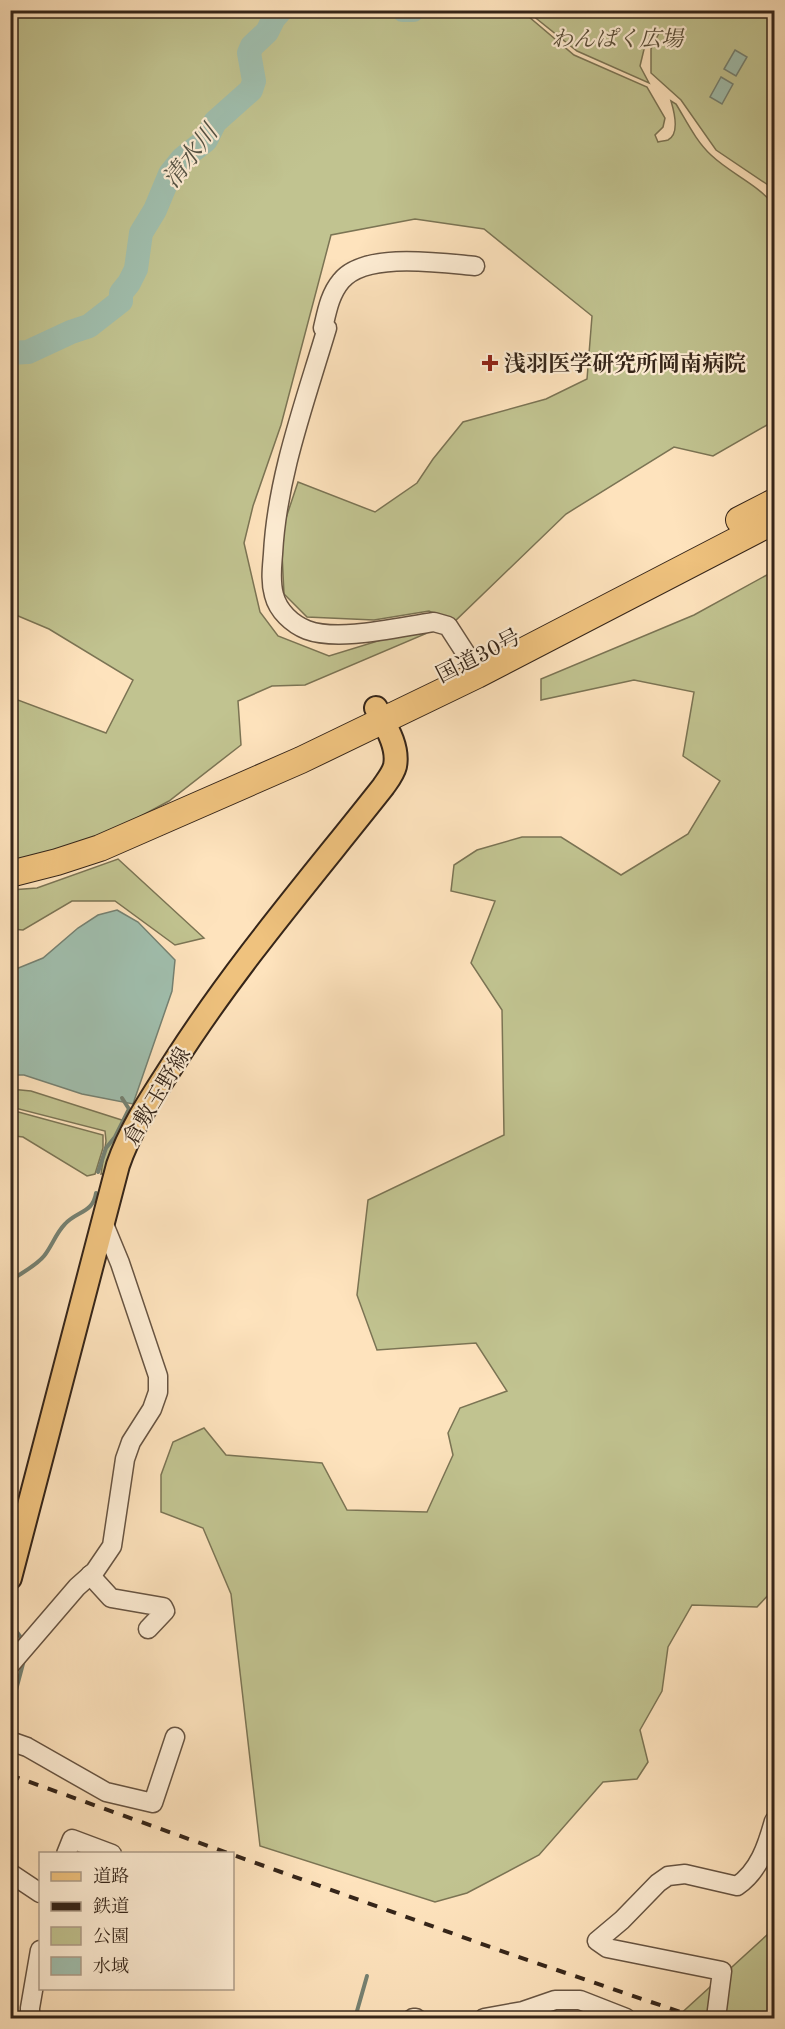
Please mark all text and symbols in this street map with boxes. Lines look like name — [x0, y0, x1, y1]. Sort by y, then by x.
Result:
park label: わんぱく広場 — [551, 27, 685, 51]
water label: 清水川 — [158, 117, 225, 193]
place label: 浅羽医学研究所岡南病院 — [504, 352, 746, 376]
marker: 浅羽医学研究所岡南病院 — [481, 354, 499, 372]
street label: 国道30号 — [432, 624, 525, 687]
street label: 倉敷玉野線 — [118, 1043, 195, 1150]
legend — [39, 1852, 234, 1990]
text: 道路 — [93, 1866, 129, 1886]
text: 鉄道 — [93, 1896, 129, 1916]
text: 公園 — [93, 1927, 129, 1946]
text: 水域 — [93, 1956, 129, 1976]

